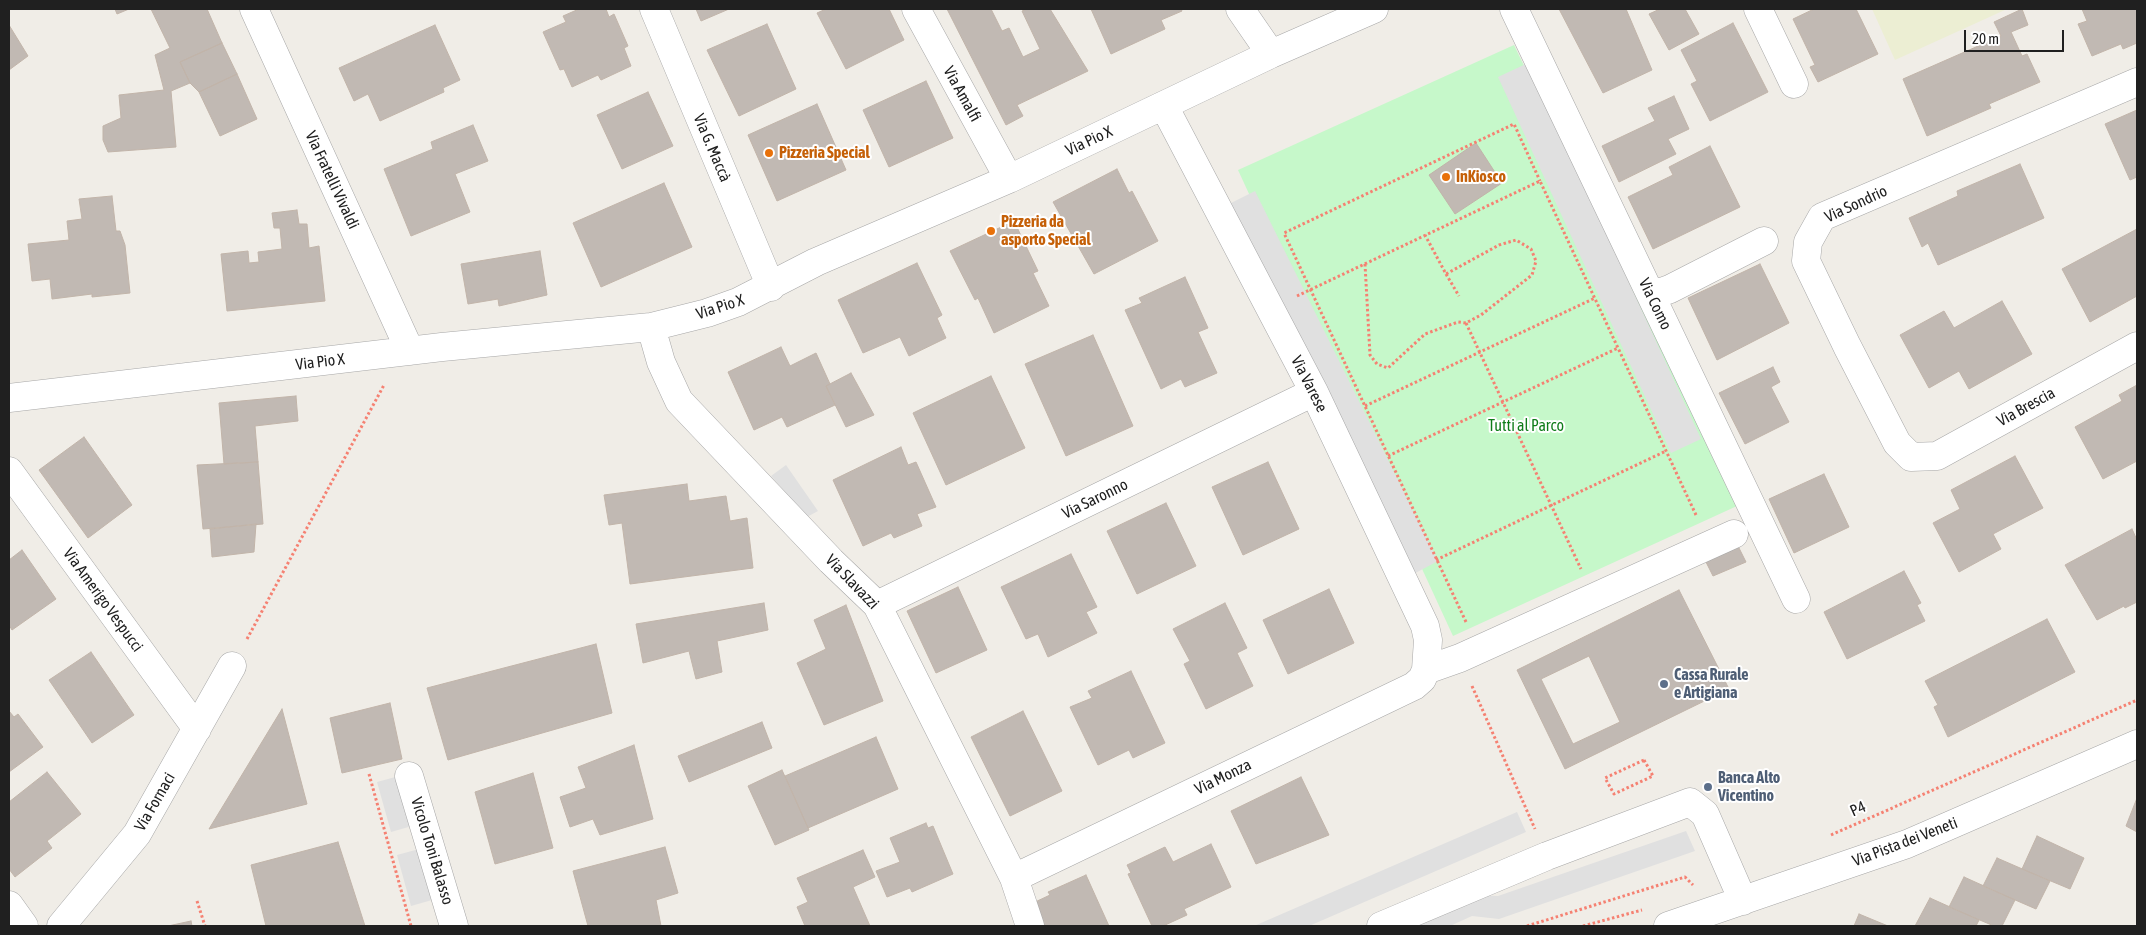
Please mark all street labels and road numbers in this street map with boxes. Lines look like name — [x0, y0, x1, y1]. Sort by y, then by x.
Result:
street label: Via Amalfi — [939, 63, 985, 125]
street label: Via G. Maccà — [689, 111, 735, 185]
street label: Via Pio X — [1063, 122, 1115, 160]
street label: Via Fratelli Vivaldi — [301, 128, 363, 232]
street label: Via Sondrio — [1822, 181, 1890, 227]
street label: Via Como — [1634, 275, 1676, 333]
street label: Via Pio X — [694, 290, 746, 324]
street label: Via Pio X — [294, 349, 346, 375]
street label: Via Varese — [1287, 353, 1331, 415]
street label: Via Brescia — [1994, 383, 2058, 431]
street label: Via Saronno — [1059, 475, 1131, 523]
street label: Via Amerigo Vespucci — [59, 544, 147, 656]
street label: Via Slavazzi — [821, 551, 883, 613]
street label: Via Monza — [1192, 755, 1254, 799]
street label: Via Fornaci — [131, 769, 179, 835]
street label: Vicolo Toni Balasso — [407, 795, 457, 907]
street label: P4 — [1847, 797, 1869, 821]
street label: Via Pista dei Veneti — [1850, 813, 1960, 871]

